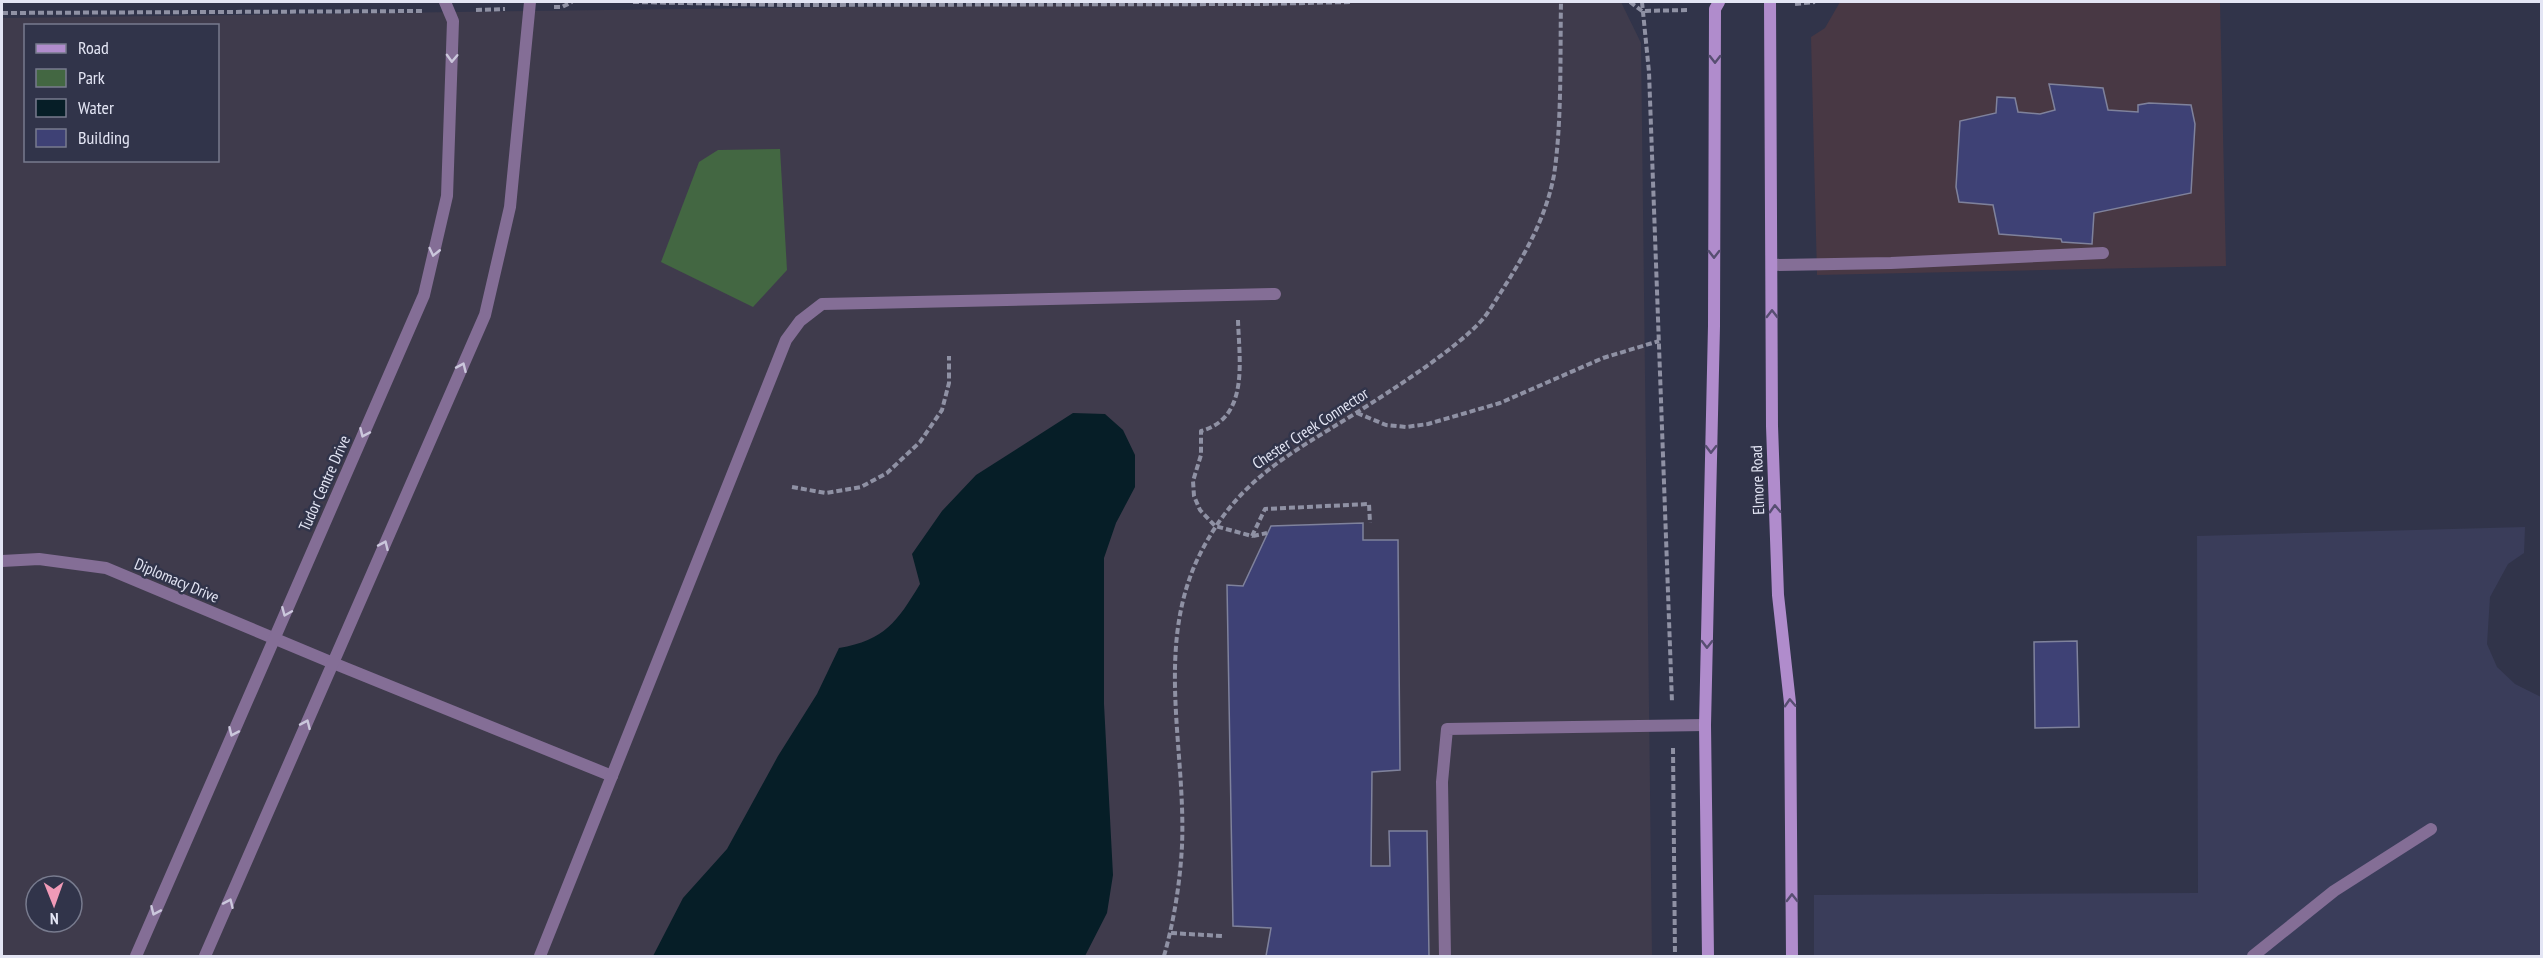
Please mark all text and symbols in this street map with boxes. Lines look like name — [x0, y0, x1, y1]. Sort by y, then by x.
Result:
legend — [24, 24, 219, 162]
text: Road — [78, 36, 109, 59]
one-way arrow — [445, 54, 458, 63]
one-way arrow — [1709, 55, 1721, 64]
text: Park — [78, 66, 105, 89]
text: Water — [78, 96, 114, 119]
text: Building — [78, 126, 130, 149]
one-way arrow — [428, 247, 441, 257]
one-way arrow — [1708, 250, 1720, 259]
one-way arrow — [1766, 309, 1778, 318]
one-way arrow — [455, 362, 467, 373]
street label: Chester Creek Connector — [1248, 383, 1372, 473]
one-way arrow — [359, 427, 371, 438]
street label: Tudor Centre Drive — [294, 432, 354, 534]
one-way arrow — [1705, 445, 1718, 454]
street label: Elmore Road — [1746, 445, 1768, 515]
one-way arrow — [1769, 504, 1781, 513]
one-way arrow — [377, 541, 389, 552]
street label: Diplomacy Drive — [132, 553, 222, 607]
one-way arrow — [281, 605, 293, 616]
one-way arrow — [1701, 640, 1713, 649]
one-way arrow — [1783, 699, 1796, 708]
one-way arrow — [299, 719, 311, 730]
one-way arrow — [228, 726, 240, 737]
north arrow — [24, 874, 84, 934]
one-way arrow — [1785, 894, 1798, 903]
one-way arrow — [221, 898, 233, 909]
one-way arrow — [150, 905, 162, 916]
text: N — [50, 909, 59, 929]

